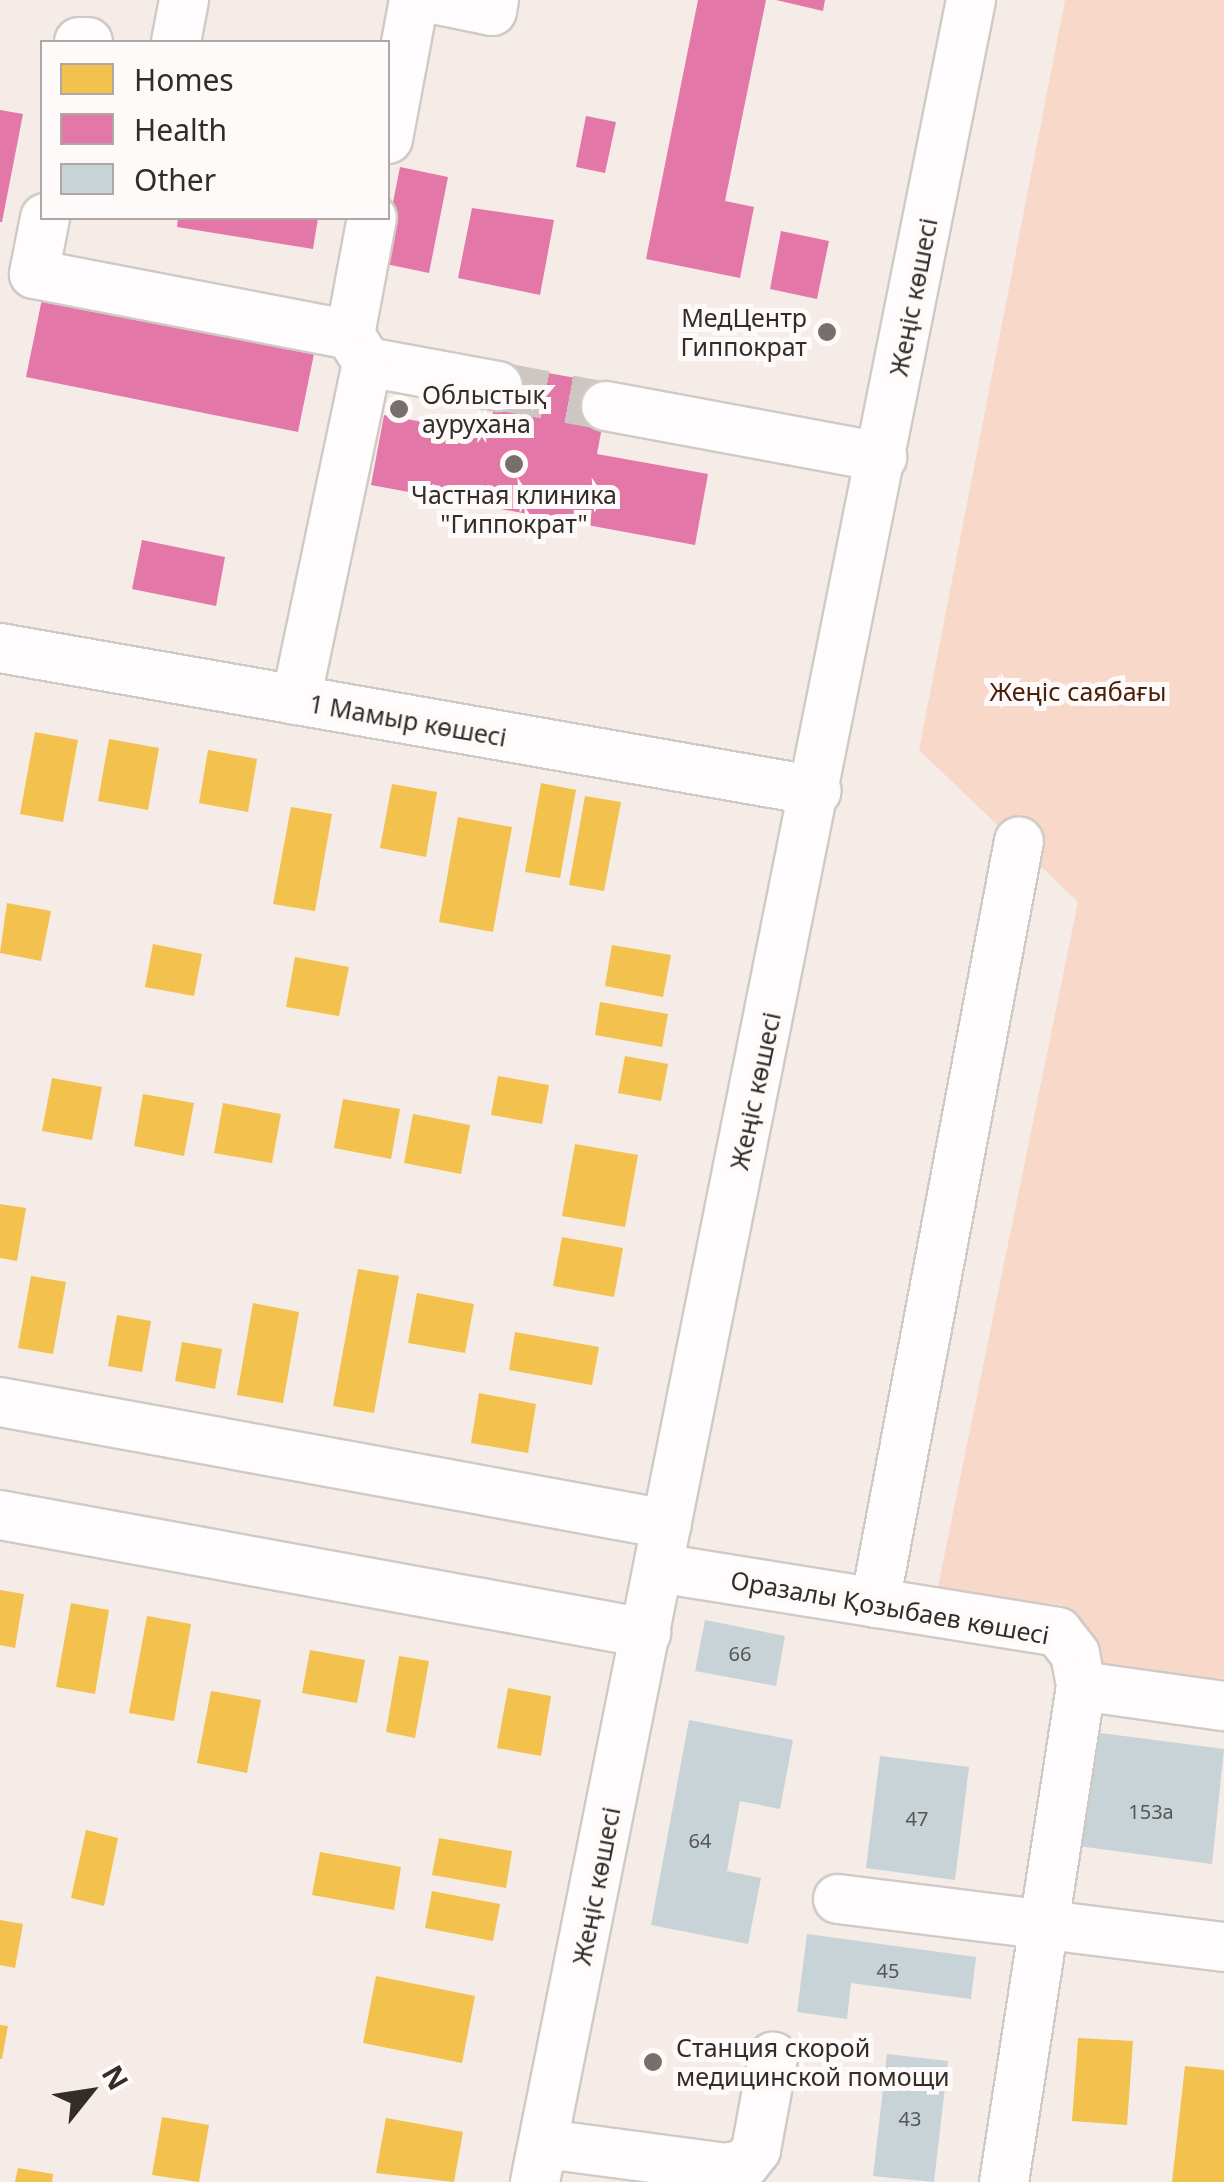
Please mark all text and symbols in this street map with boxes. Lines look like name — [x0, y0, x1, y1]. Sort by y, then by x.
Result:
legend — [40, 40, 390, 220]
text: Homes — [134, 59, 234, 100]
text: Health — [134, 109, 227, 150]
text: Other — [134, 159, 216, 200]
street label: Жеңіс көшесі — [883, 215, 943, 379]
place label: МедЦентр Гиппократ — [681, 303, 807, 362]
marker: МедЦентр Гиппократ — [816, 321, 838, 343]
place label: Облыстық аурухана — [422, 380, 546, 439]
marker: Облыстық аурухана — [386, 396, 412, 422]
marker: Частная клиника "Гиппократ" — [503, 453, 525, 475]
place label: Частная клиника "Гиппократ" — [411, 480, 617, 539]
park label: Жеңіс саябағы — [990, 676, 1166, 706]
street label: 1 Мамыр көшесі — [307, 688, 509, 752]
street label: Жеңіс көшесі — [724, 1009, 786, 1173]
street label: Оразалы Қозыбаев көшесі — [728, 1564, 1052, 1650]
house number: 66 — [729, 1641, 751, 1665]
house number: 153а — [1128, 1799, 1174, 1823]
street label: Жеңіс көшесі — [566, 1804, 626, 1968]
house number: 47 — [906, 1806, 928, 1830]
house number: 64 — [689, 1828, 711, 1852]
house number: 45 — [877, 1958, 899, 1982]
place label: Станция скорой медицинской помощи — [676, 2033, 950, 2092]
north arrow — [40, 2042, 140, 2142]
marker: Станция скорой медицинской помощи — [640, 2049, 666, 2075]
text: N — [94, 2058, 138, 2096]
house number: 43 — [899, 2106, 921, 2130]

